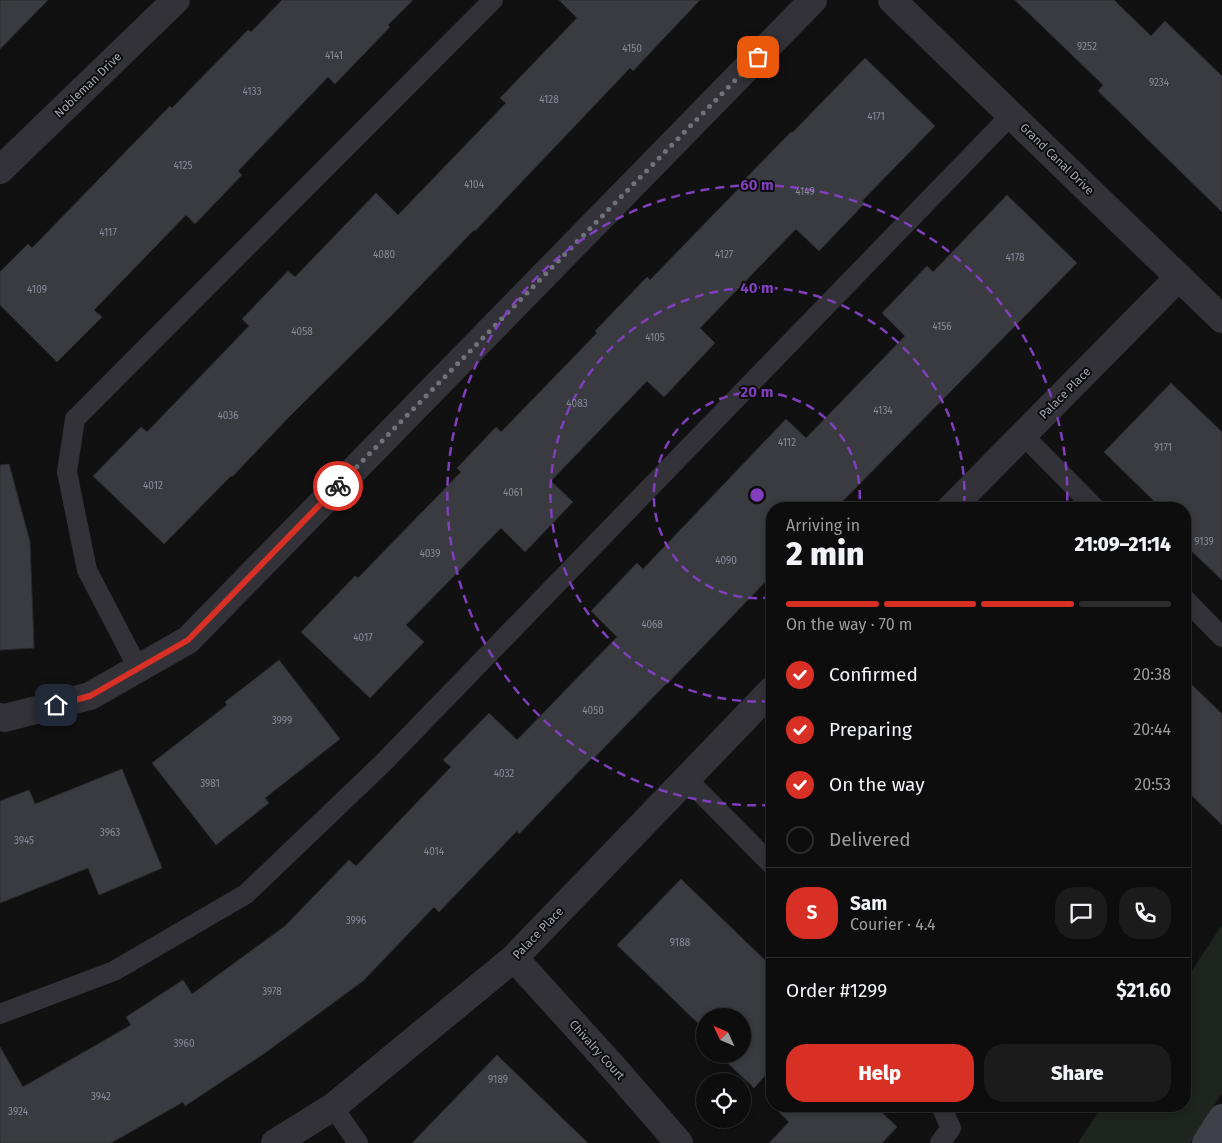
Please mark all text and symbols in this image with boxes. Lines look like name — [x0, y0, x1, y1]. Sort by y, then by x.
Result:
pin — [737, 36, 779, 78]
house number: 9252 — [1077, 41, 1097, 53]
house number: 4150 — [622, 43, 642, 55]
icon: bag — [744, 43, 772, 71]
street label: Nobleman Drive — [52, 50, 124, 120]
house number: 4141 — [325, 50, 343, 62]
house number: 9234 — [1149, 77, 1170, 89]
house number: 4133 — [242, 86, 262, 98]
house number: 4128 — [539, 94, 559, 106]
house number: 4171 — [867, 111, 885, 123]
street label: Grand Canal Drive — [1017, 120, 1097, 198]
house number: 4125 — [173, 160, 193, 172]
text: 60 m — [740, 176, 774, 194]
house number: 4104 — [464, 179, 485, 191]
house number: 4149 — [795, 186, 815, 198]
house number: 4117 — [99, 227, 117, 239]
house number: 4080 — [373, 249, 395, 261]
house number: 4127 — [715, 249, 734, 261]
house number: 4178 — [1006, 252, 1025, 264]
text: 40 m — [740, 279, 774, 297]
house number: 4109 — [27, 284, 47, 296]
house number: 4156 — [932, 321, 952, 333]
house number: 4058 — [291, 326, 313, 338]
house number: 4105 — [645, 332, 665, 344]
street label: Palace Place — [1036, 364, 1094, 422]
text: 20 m — [741, 383, 773, 401]
house number: 4083 — [566, 398, 588, 410]
house number: 4134 — [873, 405, 893, 417]
house number: 4036 — [217, 410, 239, 422]
house number: 4112 — [778, 437, 796, 449]
house number: 9171 — [1154, 442, 1172, 454]
courier — [313, 461, 363, 511]
icon: bike — [324, 472, 352, 500]
house number: 4012 — [143, 480, 163, 492]
centre of rings — [748, 486, 766, 504]
house number: 4061 — [503, 487, 523, 499]
text: Arriving in — [786, 516, 860, 535]
text: 21:09–21:14 — [1075, 533, 1171, 556]
text: 2 min — [786, 535, 864, 573]
house number: 9139 — [1194, 536, 1214, 548]
house number: 4039 — [420, 548, 440, 560]
house number: 4090 — [715, 555, 737, 567]
text: On the way · 70 m — [786, 615, 913, 634]
house number: 4068 — [641, 619, 663, 631]
house number: 4017 — [353, 632, 373, 644]
icon: check — [786, 661, 814, 689]
text: Confirmed — [829, 663, 918, 686]
text: 20:38 — [1133, 665, 1171, 684]
pin — [35, 684, 77, 726]
icon: home — [42, 691, 70, 719]
house number: 4050 — [582, 705, 604, 717]
house number: 3999 — [272, 715, 292, 727]
icon: check — [786, 716, 814, 744]
text: Preparing — [829, 718, 912, 741]
text: 20:44 — [1133, 720, 1171, 739]
house number: 4032 — [494, 768, 514, 780]
icon: check — [786, 771, 814, 799]
text: On the way — [829, 773, 925, 796]
text: 20:53 — [1134, 775, 1171, 794]
house number: 3981 — [200, 778, 220, 790]
house number: 3963 — [100, 827, 120, 839]
text: Delivered — [829, 828, 911, 851]
house number: 3945 — [14, 835, 34, 847]
house number: 4014 — [424, 846, 445, 858]
button: chat — [1055, 887, 1107, 939]
button: phone — [1119, 887, 1171, 939]
text: Sam — [850, 892, 887, 915]
text: S — [807, 901, 817, 924]
street label: Palace Place — [510, 904, 566, 962]
house number: 3996 — [346, 915, 366, 927]
text: Courier · 4.4 — [850, 915, 936, 934]
house number: 9188 — [670, 937, 691, 949]
text: Order #1299 — [786, 979, 887, 1002]
text: $21.60 — [1116, 979, 1171, 1002]
house number: 3978 — [262, 986, 282, 998]
north arrow — [696, 1008, 751, 1062]
map controls — [696, 1008, 751, 1128]
street label: Chivalry Court — [566, 1017, 628, 1083]
house number: 3960 — [173, 1038, 195, 1050]
button: Help — [786, 1044, 974, 1102]
button: Share — [984, 1044, 1171, 1102]
button: locate — [696, 1073, 751, 1128]
house number: 9189 — [488, 1074, 508, 1086]
house number: 3942 — [91, 1091, 111, 1103]
house number: 3924 — [8, 1106, 29, 1118]

